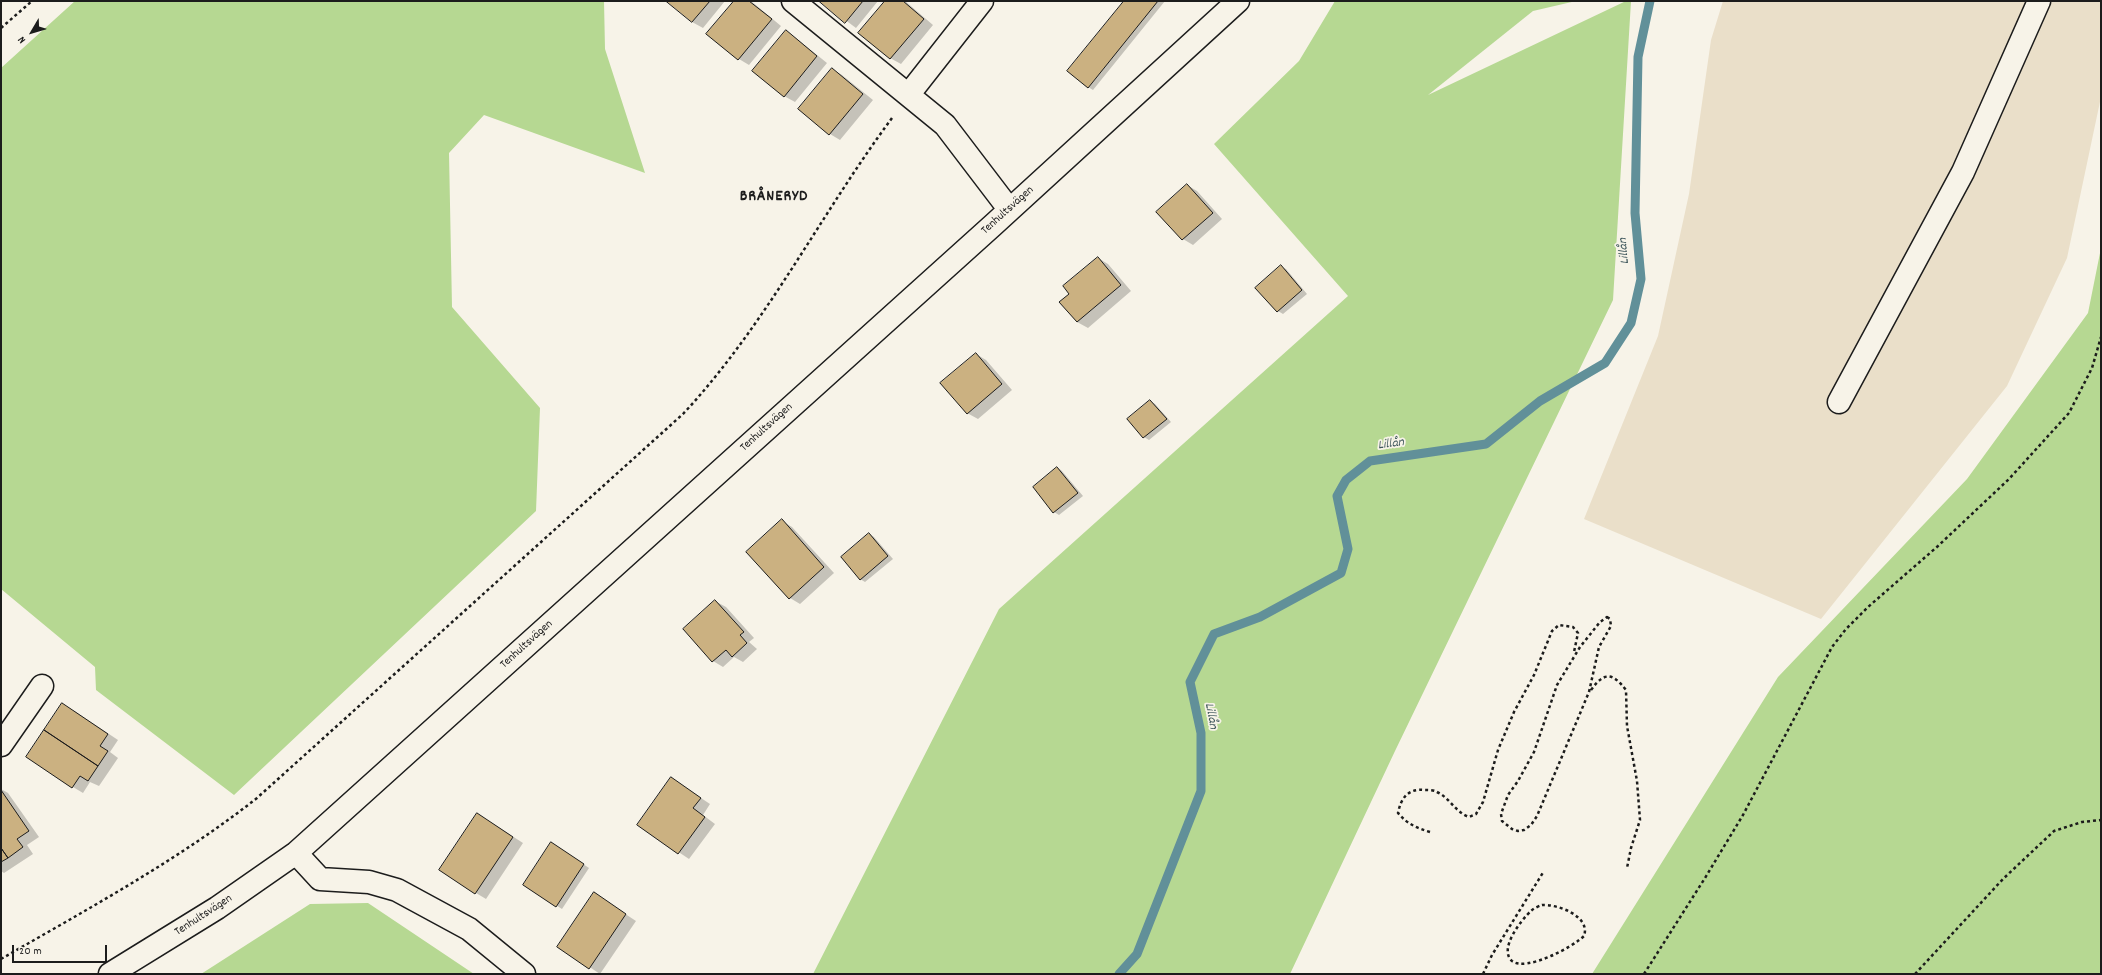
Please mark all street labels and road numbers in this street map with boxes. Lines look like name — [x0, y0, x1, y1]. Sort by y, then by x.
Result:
street label: Tenhultsvägen — [979, 184, 1037, 238]
street label: Tenhultsvägen — [738, 401, 796, 455]
street label: Tenhultsvägen — [498, 618, 556, 672]
street label: Tenhultsvägen — [173, 892, 235, 940]

